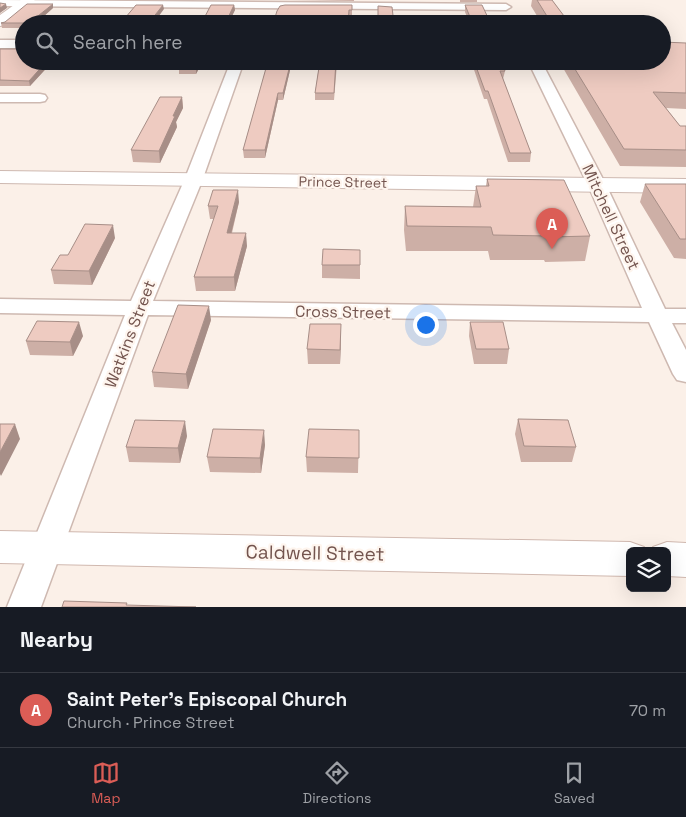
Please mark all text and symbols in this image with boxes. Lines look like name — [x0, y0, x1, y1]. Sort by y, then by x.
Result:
search box — [15, 15, 671, 70]
icon: search — [33, 29, 61, 57]
text: Search here — [73, 30, 183, 55]
street label: Mitchell Street — [577, 161, 645, 273]
street label: Prince Street — [298, 172, 388, 192]
pin: A — [536, 208, 568, 249]
street label: Watkins Street — [100, 277, 160, 391]
street label: Cross Street — [295, 301, 391, 323]
your location — [413, 312, 439, 338]
street label: Caldwell Street — [246, 539, 384, 567]
map controls — [626, 547, 671, 592]
button: layers — [626, 547, 671, 592]
text: Nearby — [20, 626, 93, 653]
text: Saint Peter's Episcopal Church — [67, 687, 347, 712]
text: A — [31, 700, 41, 721]
text: 70 m — [629, 700, 666, 721]
text: Church · Prince Street — [67, 712, 235, 733]
tab: Map — [91, 759, 120, 807]
tab: Directions — [303, 759, 371, 807]
tab: Saved — [554, 759, 595, 807]

